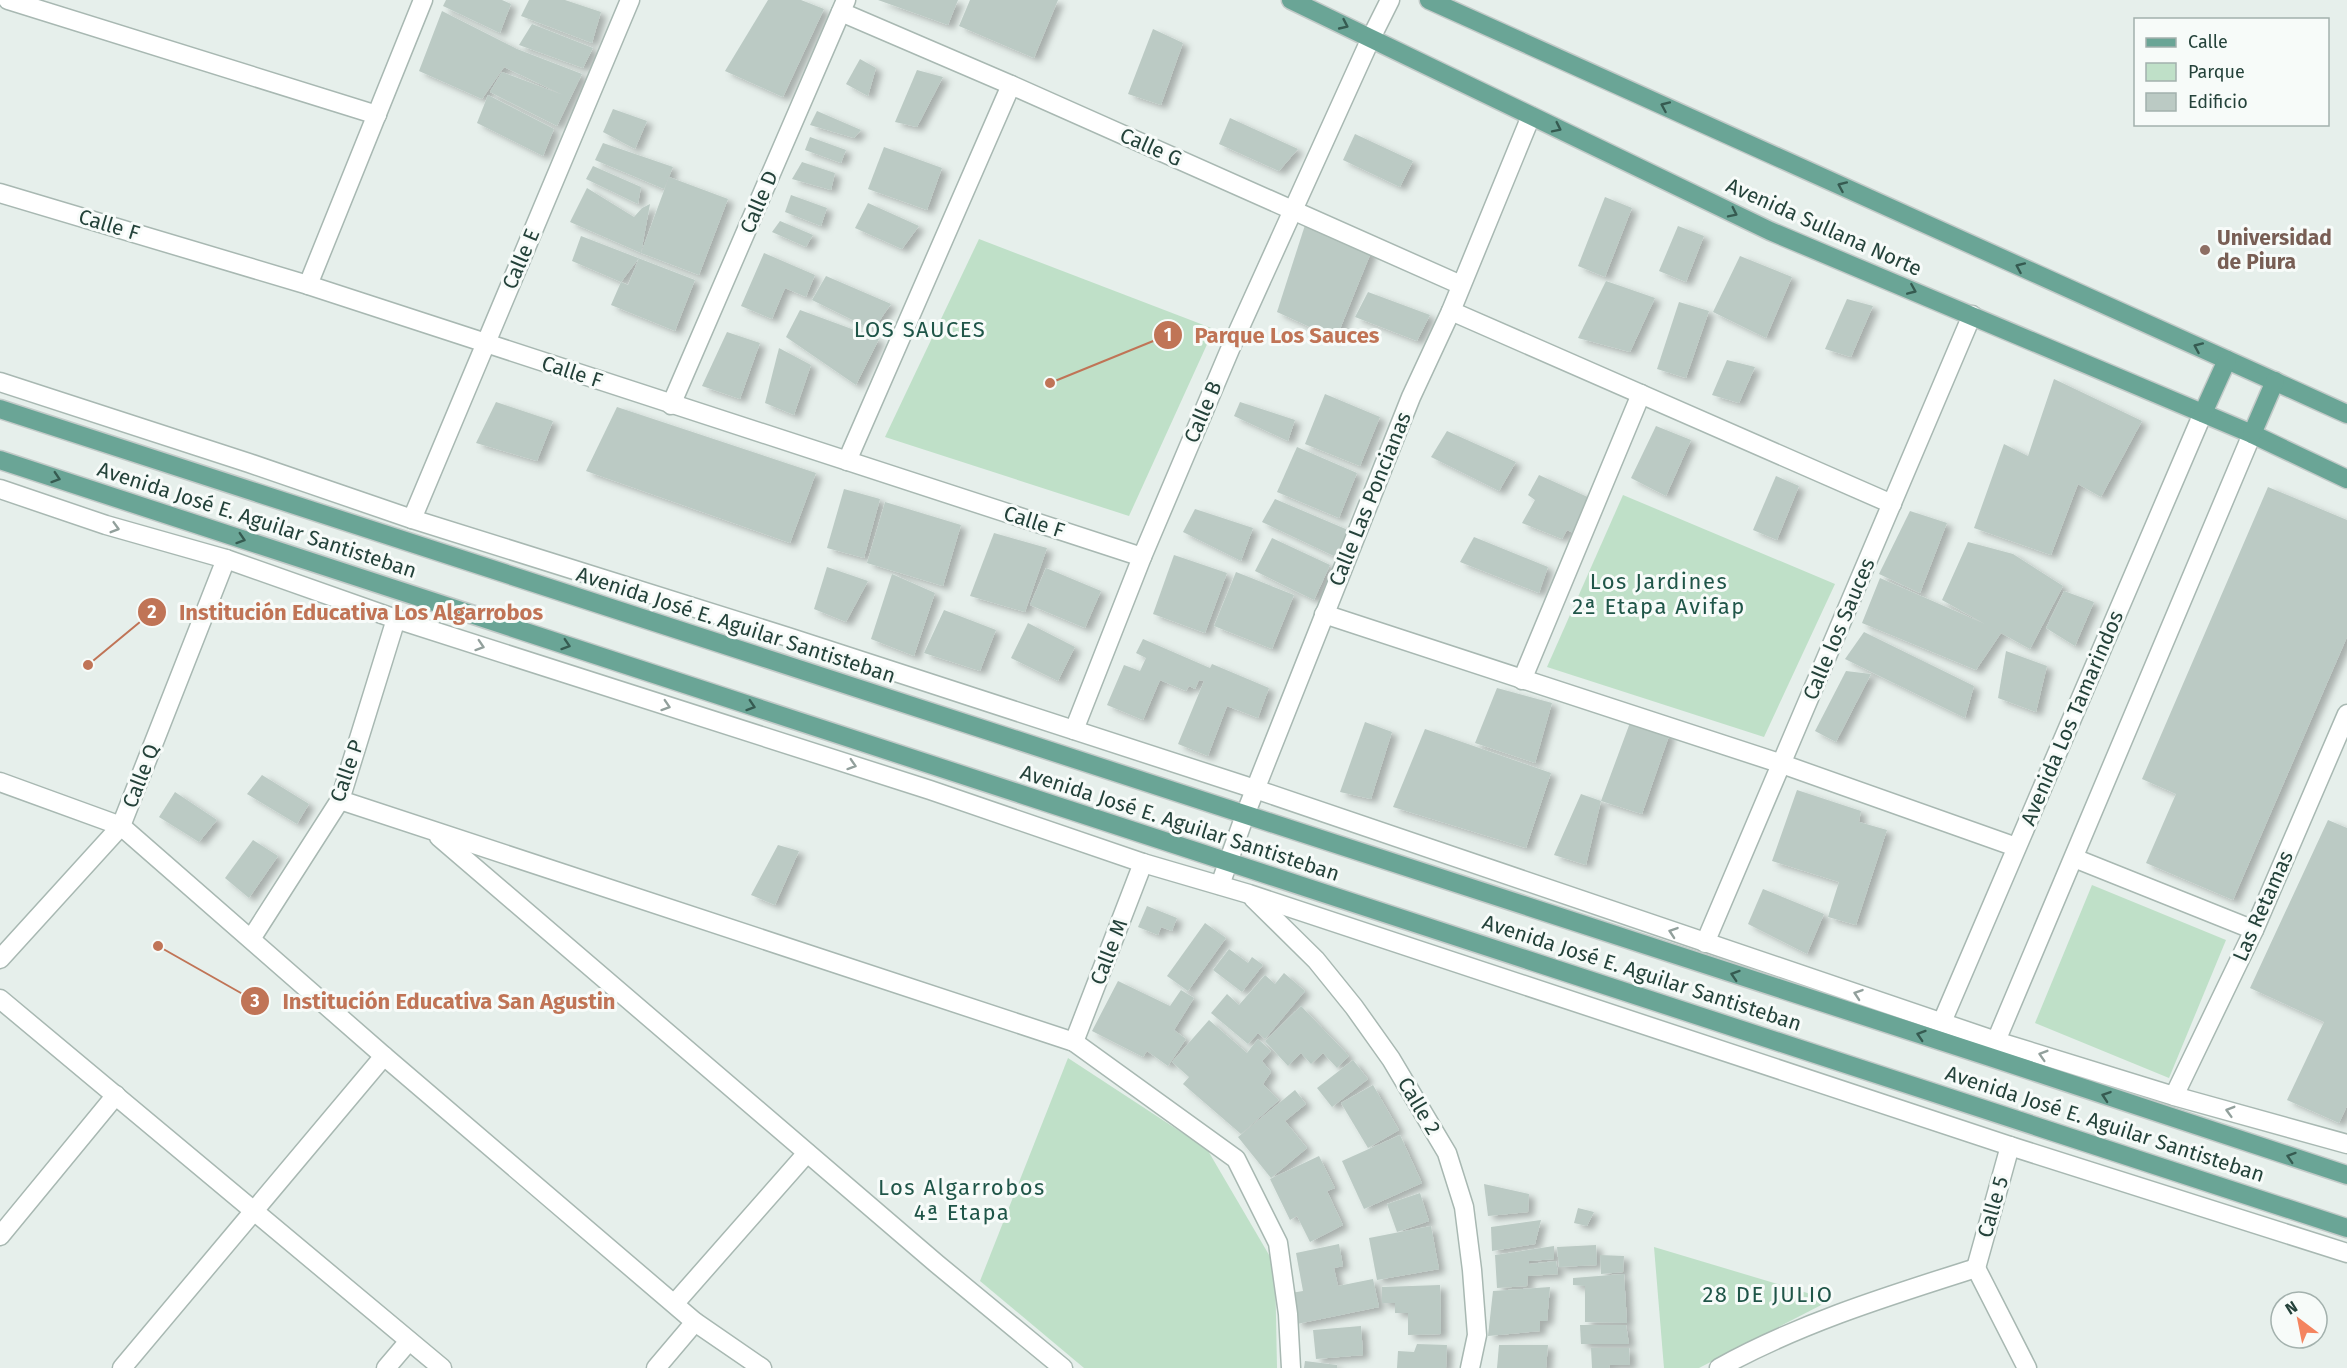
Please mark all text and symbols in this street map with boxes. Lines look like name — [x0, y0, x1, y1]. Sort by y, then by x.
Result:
one-way arrow — [1337, 18, 1348, 30]
legend — [2134, 18, 2329, 126]
text: Calle — [2188, 31, 2228, 53]
text: Parque — [2188, 61, 2245, 83]
text: Edificio — [2188, 91, 2248, 113]
one-way arrow — [1660, 102, 1671, 114]
one-way arrow — [1550, 121, 1561, 133]
street label: Calle G — [1116, 122, 1186, 172]
street label: Calle D — [734, 167, 784, 237]
street label: Avenida Sullana Norte — [1722, 172, 1926, 282]
one-way arrow — [1838, 182, 1849, 194]
street label: Calle F — [75, 203, 143, 247]
one-way arrow — [1726, 205, 1737, 217]
street label: Calle E — [497, 225, 545, 293]
place label: Universidad de Piura — [2217, 225, 2332, 275]
marker: Universidad de Piura — [2198, 243, 2212, 257]
one-way arrow — [2016, 262, 2027, 274]
one-way arrow — [1906, 283, 1917, 295]
callout: Parque Los Sauces — [1153, 315, 1392, 355]
district label: LOS SAUCES — [854, 316, 986, 343]
text: Parque Los Sauces — [1195, 322, 1380, 349]
text: 1 — [1164, 324, 1172, 346]
one-way arrow — [2193, 342, 2204, 354]
street label: Calle F — [538, 350, 606, 394]
street label: Calle B — [1178, 377, 1228, 447]
street label: Calle Las Poncianas — [1323, 408, 1417, 590]
street label: Avenida José E. Aguilar Santisteban — [94, 456, 420, 584]
one-way arrow — [50, 471, 61, 483]
street label: Calle F — [1000, 500, 1068, 544]
one-way arrow — [109, 521, 120, 533]
one-way arrow — [235, 531, 246, 544]
street label: Calle los Sauces — [1797, 554, 1881, 704]
street label: Avenida José E. Aguilar Santisteban — [573, 561, 899, 689]
district label: Los Jardines 2ª Etapa Avifap — [1572, 568, 1746, 620]
callout: Institución Educativa Los Algarrobos — [137, 592, 556, 632]
text: Institución Educativa Los Algarrobos — [179, 599, 543, 626]
text: 2 — [147, 601, 157, 623]
street label: Avenida Los Tamarindos — [2015, 607, 2129, 829]
one-way arrow — [560, 638, 571, 651]
one-way arrow — [474, 639, 485, 652]
one-way arrow — [660, 699, 671, 711]
one-way arrow — [745, 699, 756, 711]
street label: Calle P — [324, 736, 370, 806]
street label: Calle Q — [117, 740, 165, 812]
one-way arrow — [846, 758, 857, 770]
street label: Avenida José E. Aguilar Santisteban — [1017, 759, 1343, 887]
street label: Las Retamas — [2227, 846, 2299, 965]
street label: Avenida José E. Aguilar Santisteban — [1479, 909, 1805, 1037]
street label: Calle M — [1085, 915, 1133, 989]
one-way arrow — [1668, 927, 1679, 940]
one-way arrow — [1730, 970, 1741, 982]
callout: Institución Educativa San Agustin — [240, 981, 627, 1021]
text: Institución Educativa San Agustin — [282, 988, 616, 1015]
one-way arrow — [1853, 989, 1864, 1002]
text: 3 — [249, 990, 260, 1012]
one-way arrow — [1916, 1029, 1927, 1042]
one-way arrow — [2038, 1050, 2049, 1062]
street label: Avenida José E. Aguilar Santisteban — [1942, 1060, 2268, 1188]
street label: Calle 2 — [1392, 1073, 1446, 1139]
one-way arrow — [2101, 1091, 2112, 1103]
one-way arrow — [2225, 1106, 2235, 1119]
one-way arrow — [2286, 1152, 2297, 1164]
street label: Calle 5 — [1972, 1173, 2014, 1241]
district label: Los Algarrobos 4ª Etapa — [878, 1174, 1046, 1226]
district label: 28 DE JULIO — [1702, 1281, 1834, 1308]
north arrow — [2269, 1290, 2329, 1350]
text: N — [2282, 1297, 2301, 1319]

